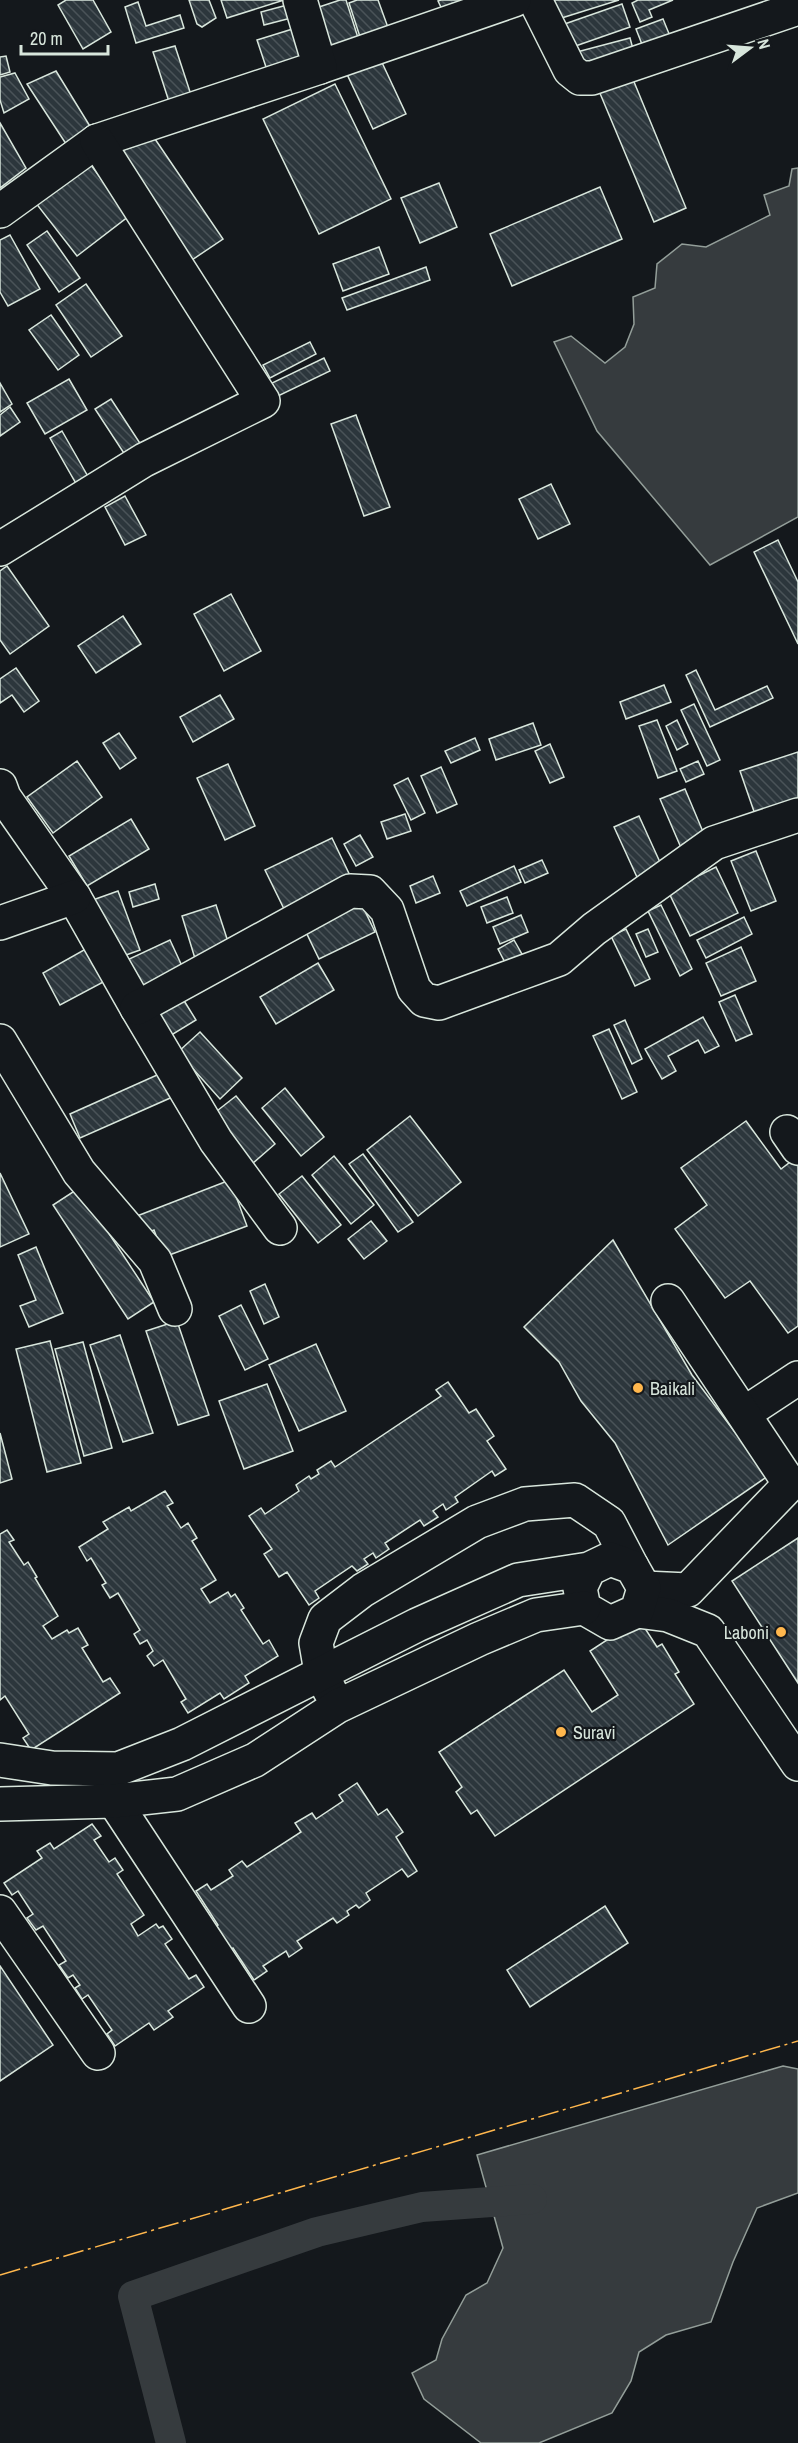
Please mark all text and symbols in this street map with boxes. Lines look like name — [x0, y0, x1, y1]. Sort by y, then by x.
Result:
scale bar — [21, 18, 108, 56]
north arrow — [720, 18, 780, 78]
text: 20 m — [30, 26, 63, 51]
text: N — [753, 36, 776, 51]
place label: Baikali — [650, 1376, 695, 1401]
marker: Baikali — [631, 1381, 645, 1395]
place label: Laboni — [724, 1620, 769, 1645]
marker: Laboni — [774, 1625, 788, 1639]
place label: Suravi — [573, 1720, 616, 1745]
marker: Suravi — [554, 1725, 568, 1739]

